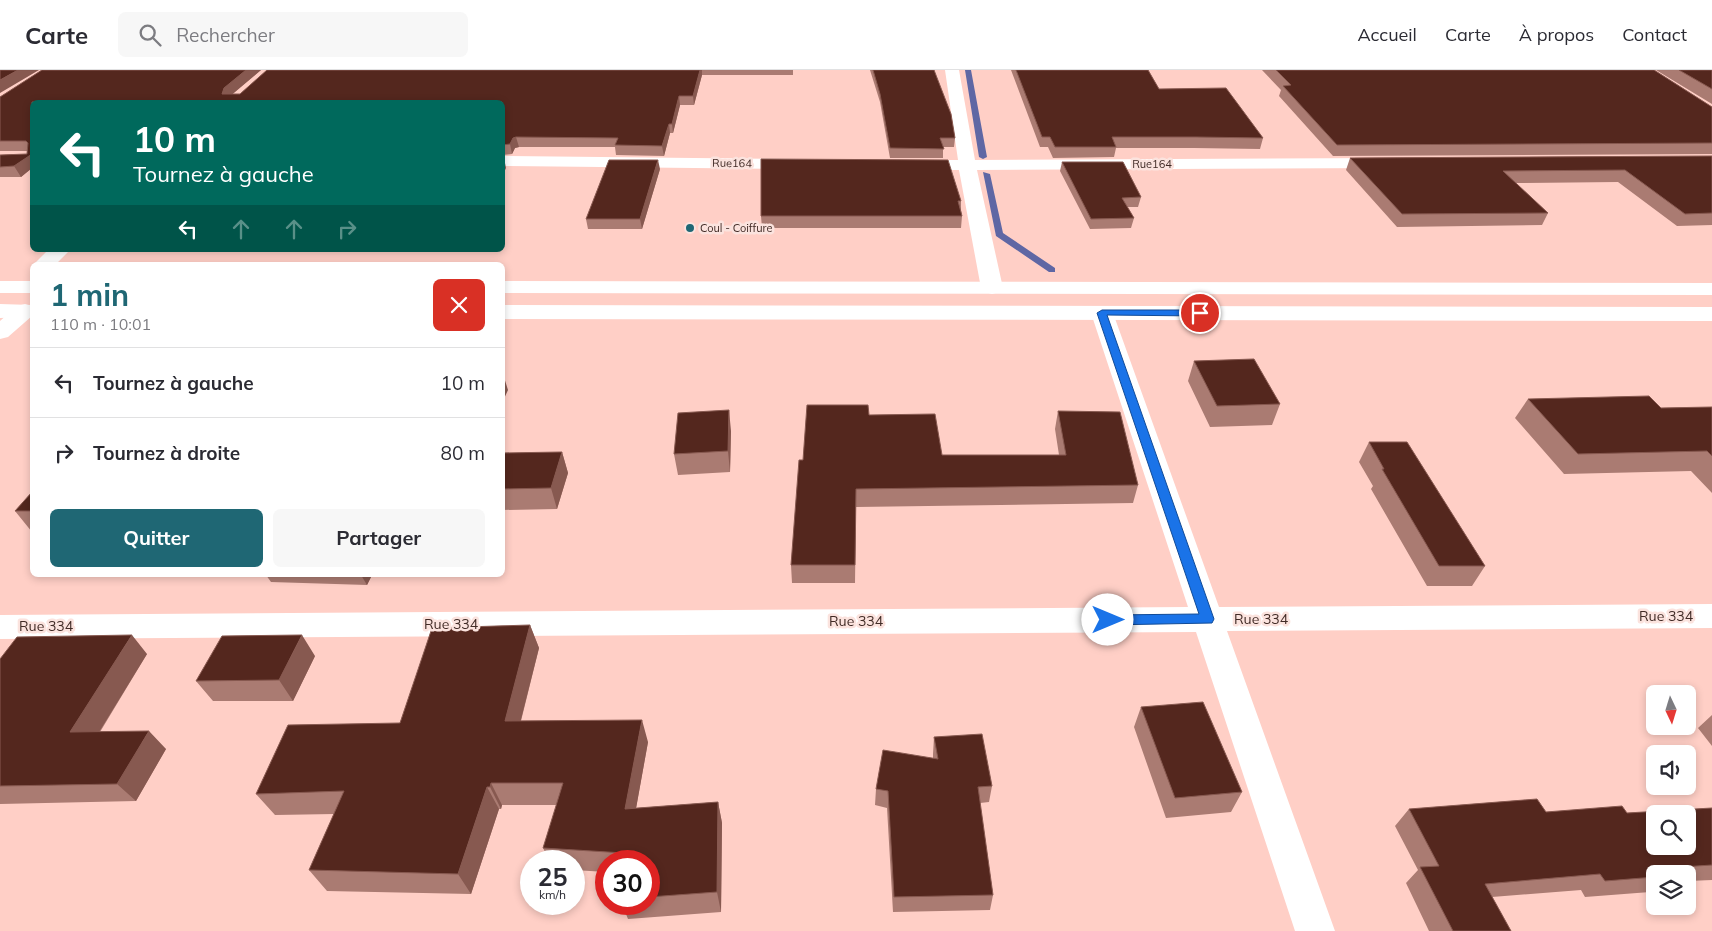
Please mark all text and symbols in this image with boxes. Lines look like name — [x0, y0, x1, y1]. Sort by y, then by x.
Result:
search box — [118, 12, 468, 57]
text: Carte — [25, 20, 88, 50]
icon: search — [136, 21, 164, 49]
text: Rechercher — [176, 23, 275, 47]
text: Accueil — [1357, 23, 1417, 46]
text: Carte — [1445, 23, 1491, 46]
text: À propos — [1519, 23, 1594, 46]
text: Contact — [1622, 23, 1687, 46]
text: 10 m — [133, 117, 216, 161]
icon: left — [50, 120, 115, 185]
street label: Rue164 — [712, 156, 752, 170]
street label: Rue164 — [1132, 157, 1172, 171]
text: Tournez à gauche — [133, 160, 314, 188]
icon: left — [174, 215, 202, 243]
icon: ahead — [227, 215, 255, 243]
icon: ahead — [280, 215, 308, 243]
icon: right — [333, 215, 361, 243]
place label: Coul - Coiffure — [700, 221, 772, 235]
marker: Coul - Coiffure — [684, 222, 696, 234]
text: 1 min — [50, 276, 129, 314]
button: close — [433, 279, 485, 331]
pin — [1179, 292, 1221, 334]
icon: arrive — [1186, 299, 1214, 327]
text: 110 m · 10:01 — [50, 314, 151, 334]
icon: left — [50, 369, 78, 397]
text: Tournez à gauche — [93, 371, 254, 395]
text: 10 m — [441, 371, 485, 395]
icon: right — [50, 439, 78, 467]
text: Tournez à droite — [93, 441, 240, 465]
text: 80 m — [441, 441, 485, 465]
button: Quitter — [50, 509, 263, 567]
button: Partager — [273, 509, 485, 567]
position arrow — [1081, 593, 1133, 645]
street label: Rue 334 — [1639, 607, 1694, 625]
street label: Rue 334 — [1234, 610, 1289, 628]
street label: Rue 334 — [829, 612, 884, 630]
street label: Rue 334 — [424, 615, 479, 633]
street label: Rue 334 — [19, 617, 74, 635]
north arrow — [1646, 685, 1696, 735]
map controls — [1646, 685, 1696, 915]
button: sound — [1646, 745, 1696, 795]
button: search — [1646, 805, 1696, 855]
speed limit sign: 30 — [595, 850, 660, 915]
text: 25 — [537, 861, 568, 892]
button: layers — [1646, 865, 1696, 915]
text: km/h — [539, 887, 566, 902]

